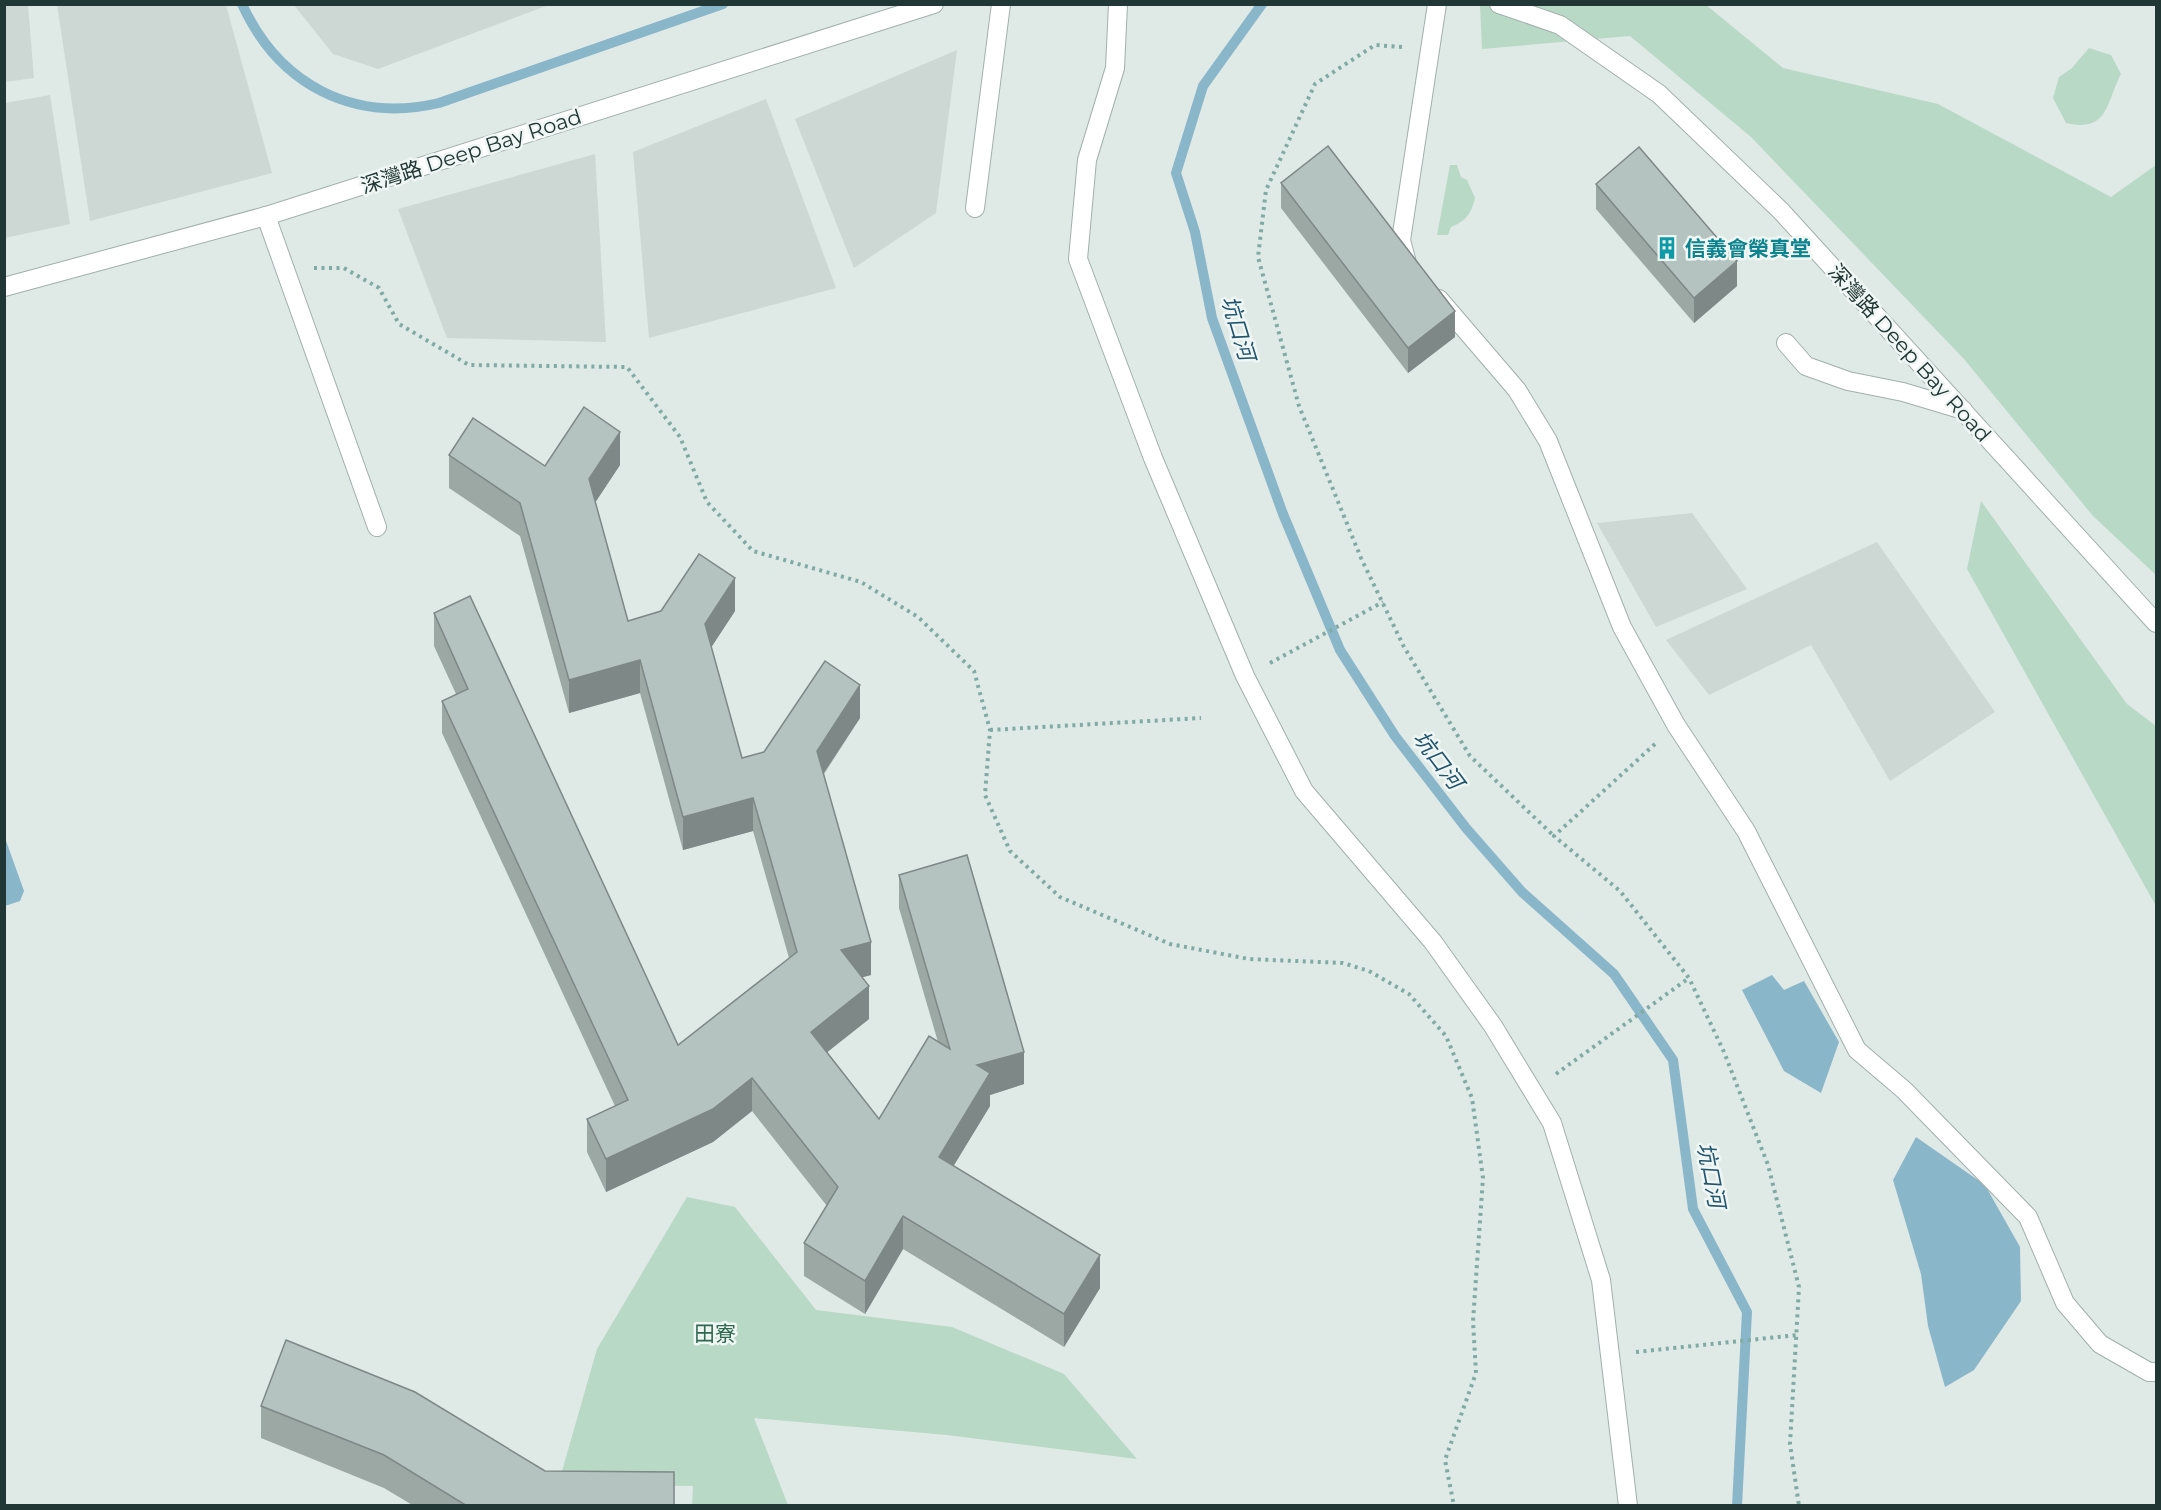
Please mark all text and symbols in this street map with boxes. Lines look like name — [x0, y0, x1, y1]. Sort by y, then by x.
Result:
street label: 深灣路 Deep Bay Road — [357, 103, 585, 199]
building icon: 信義會榮真堂 — [1654, 235, 1680, 261]
place label: 信義會榮真堂 — [1685, 236, 1811, 261]
street label: 深灣路 Deep Bay Road — [1824, 259, 1996, 447]
water label: 坑口河 — [1215, 292, 1262, 367]
water label: 坑口河 — [1407, 726, 1471, 798]
water label: 坑口河 — [1691, 1140, 1731, 1214]
park label: 田寮 — [694, 1321, 736, 1346]

